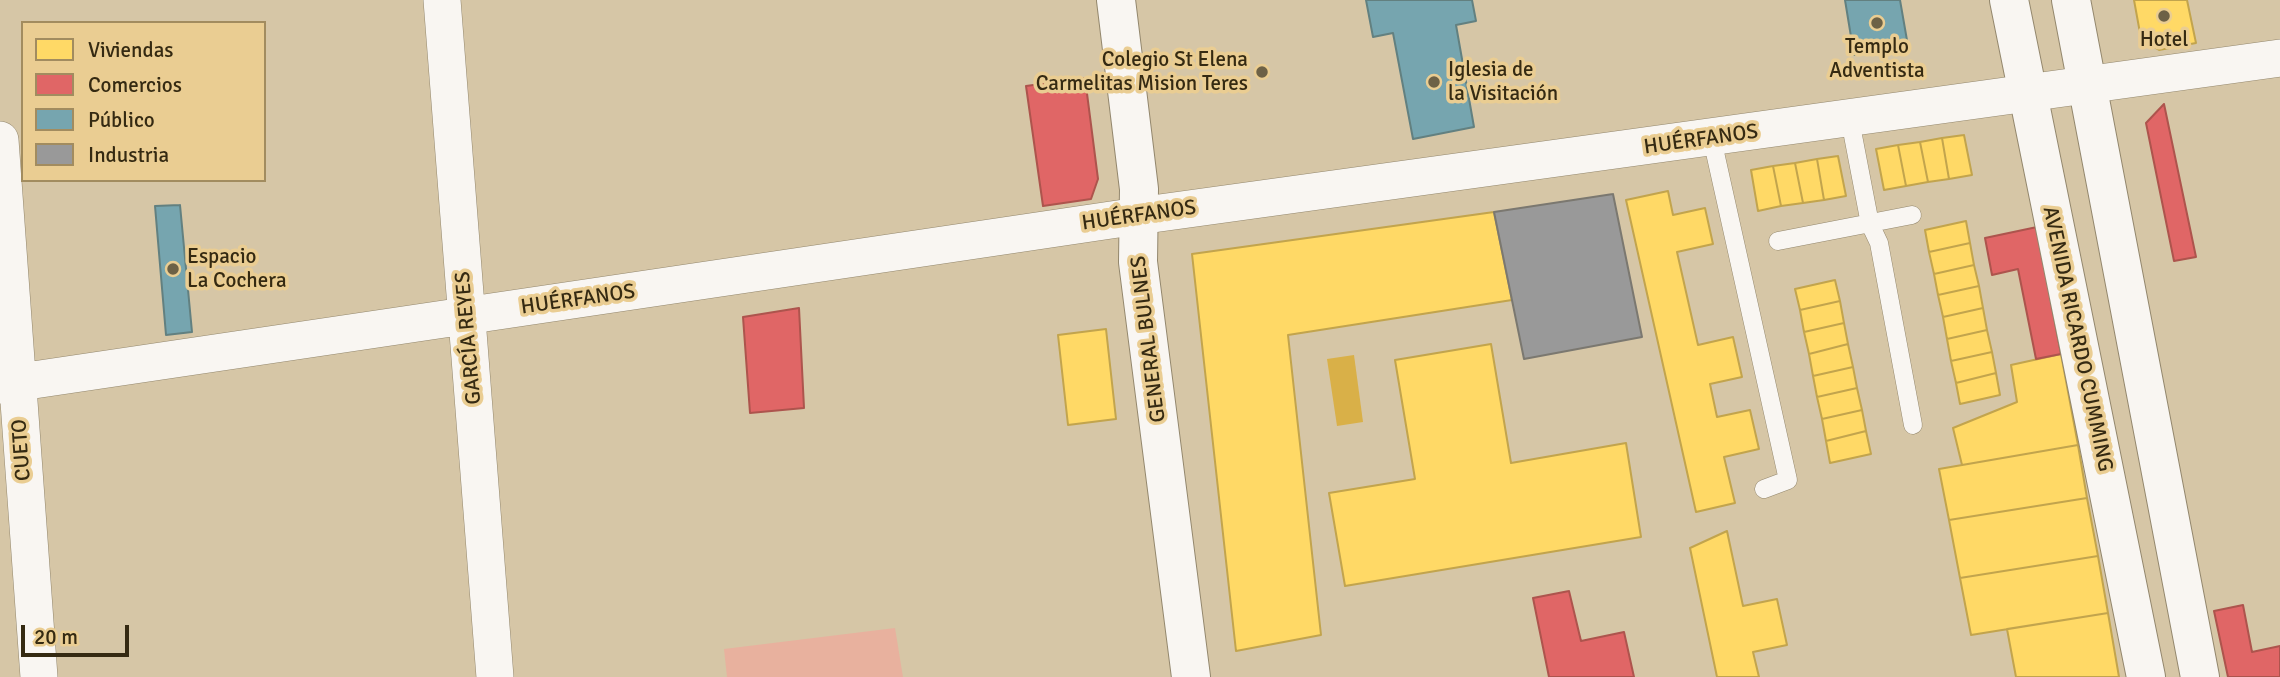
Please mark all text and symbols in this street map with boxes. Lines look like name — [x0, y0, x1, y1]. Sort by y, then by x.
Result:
marker: Hotel — [2156, 8, 2172, 24]
marker: Templo Adventista — [1869, 15, 1885, 31]
legend — [21, 21, 266, 182]
place label: Hotel — [2140, 27, 2188, 53]
place label: Templo Adventista — [1829, 34, 1925, 84]
text: Viviendas — [88, 37, 173, 63]
place label: Colegio St Elena Carmelitas Mision Teres — [1036, 47, 1248, 97]
place label: Iglesia de la Visitación — [1448, 57, 1558, 107]
marker: Colegio St Elena Carmelitas Mision Teres — [1254, 64, 1270, 80]
text: Comercios — [88, 72, 182, 98]
marker: Iglesia de la Visitación — [1426, 74, 1442, 90]
text: Público — [88, 107, 155, 133]
street label: HUÉRFANOS — [1642, 120, 1760, 160]
text: Industria — [88, 142, 169, 168]
street label: HUÉRFANOS — [1080, 196, 1198, 236]
street label: AVENIDA RICARDO CUMMING — [2037, 204, 2117, 474]
place label: Espacio La Cochera — [187, 244, 287, 294]
street label: GENERAL BULNES — [1126, 254, 1172, 424]
marker: Espacio La Cochera — [165, 261, 181, 277]
street label: GARCÍA REYES — [451, 270, 487, 406]
street label: HUÉRFANOS — [519, 280, 637, 320]
street label: CUETO — [7, 418, 37, 482]
scale bar — [24, 610, 133, 654]
text: 20 m — [34, 624, 78, 650]

